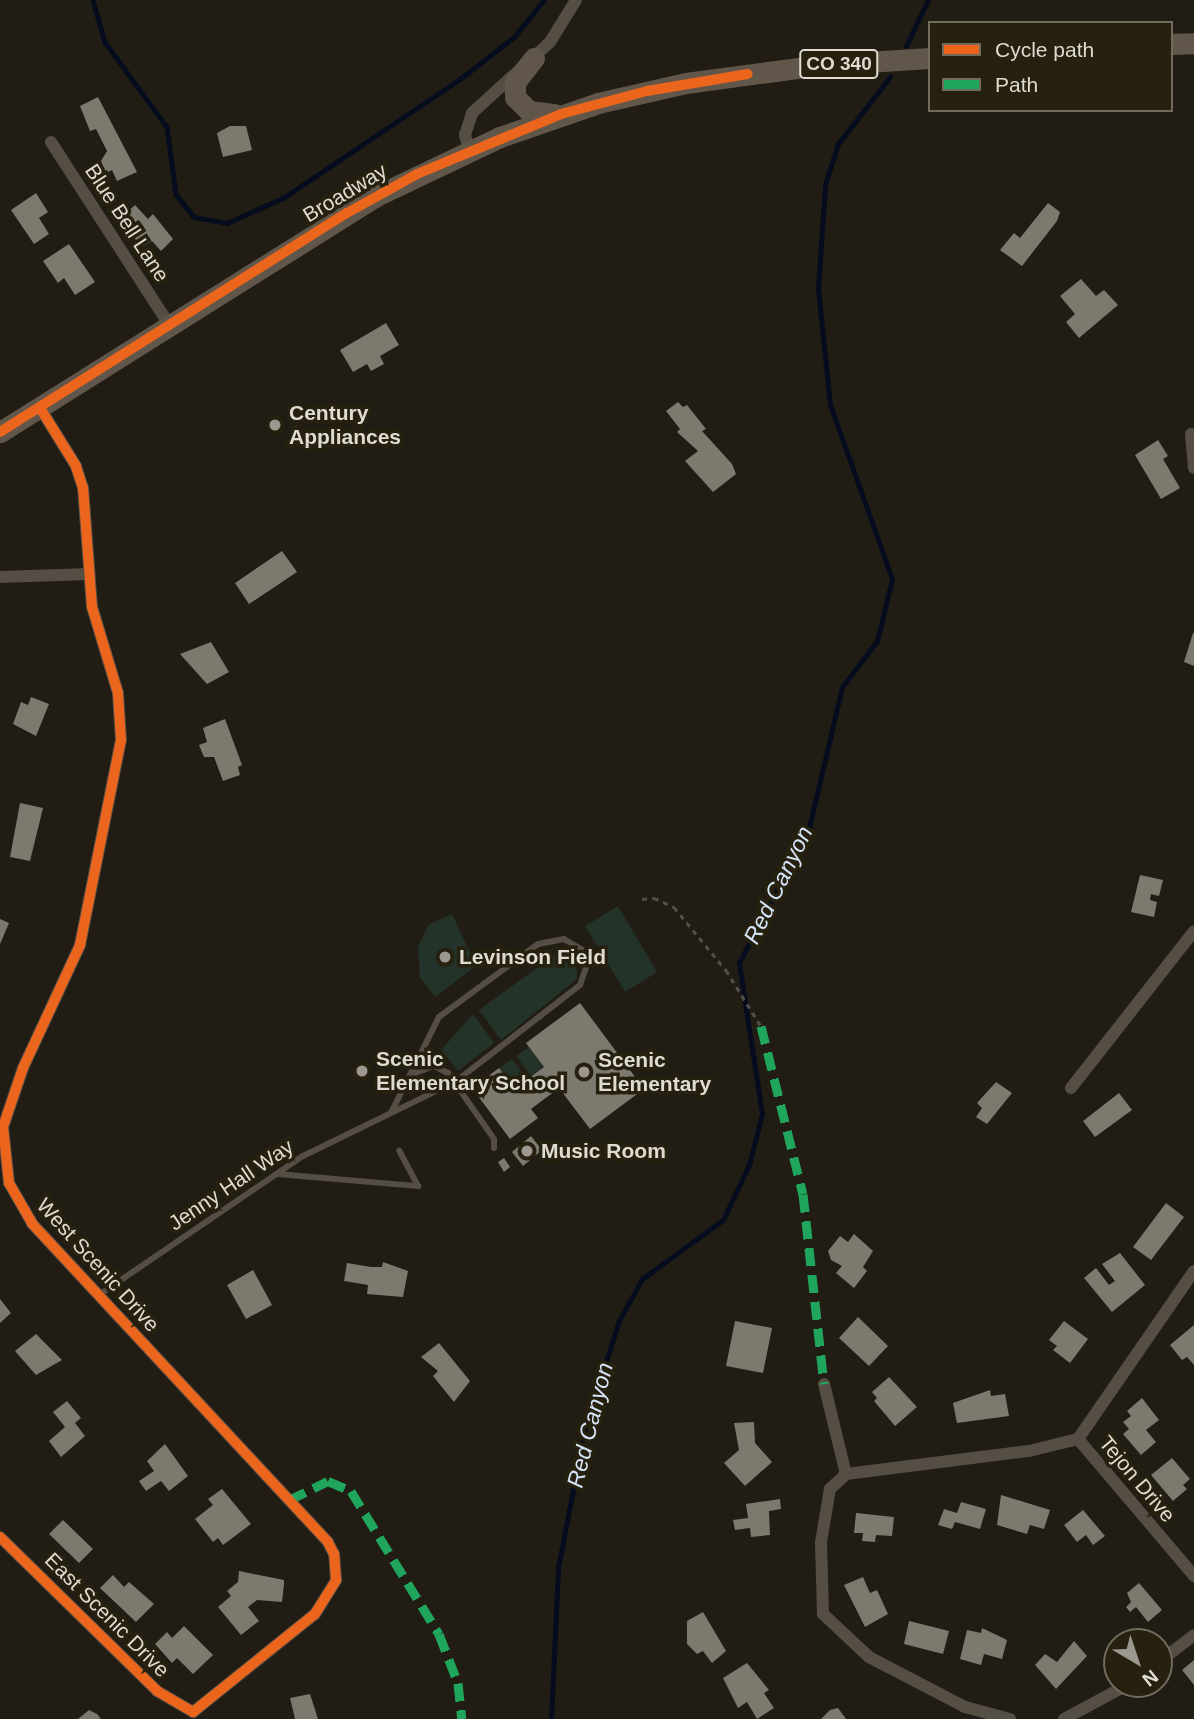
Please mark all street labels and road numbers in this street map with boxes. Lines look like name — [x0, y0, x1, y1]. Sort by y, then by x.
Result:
road number: CO 340 — [799, 48, 879, 80]
street label: Broadway — [298, 158, 392, 228]
street label: Blue Bell Lane — [80, 159, 174, 287]
street label: Jenny Hall Way — [164, 1134, 298, 1236]
street label: West Scenic Drive — [31, 1193, 165, 1337]
street label: Tejon Drive — [1094, 1431, 1180, 1527]
street label: East Scenic Drive — [39, 1547, 175, 1683]

